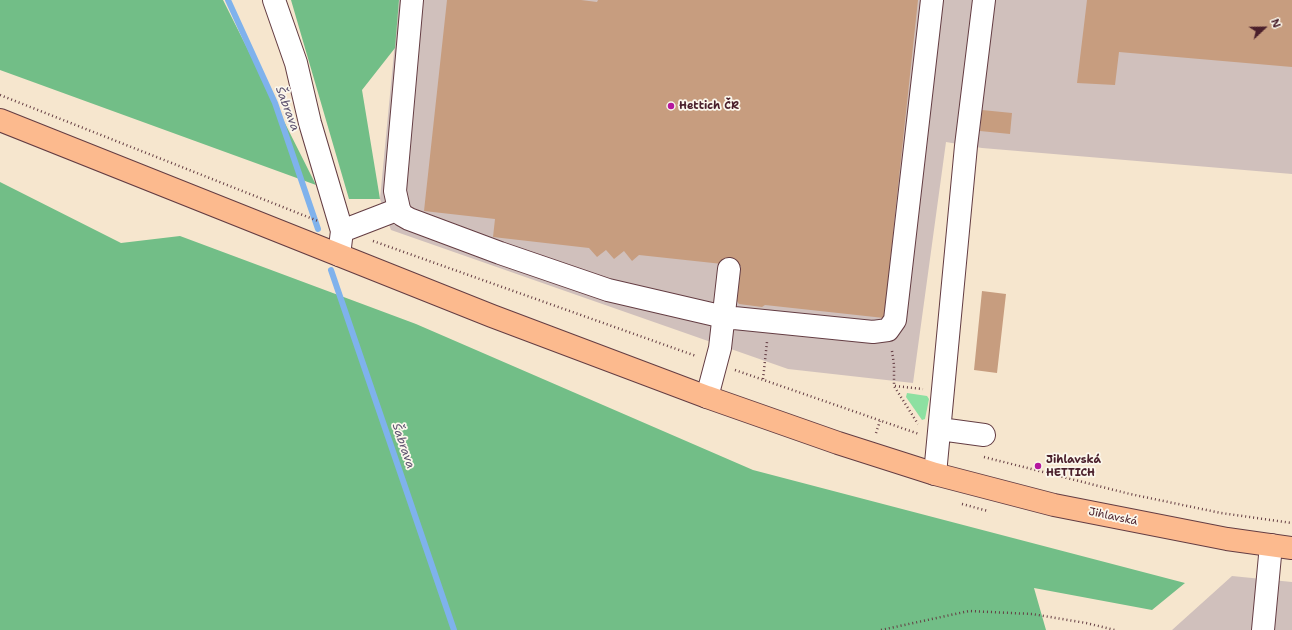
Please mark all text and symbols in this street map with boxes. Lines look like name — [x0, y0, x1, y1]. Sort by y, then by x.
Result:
north arrow — [1244, 8, 1284, 48]
text: N — [1267, 16, 1284, 30]
water label: Šabrava — [272, 85, 302, 133]
place label: Hettich ČR — [679, 99, 739, 113]
marker: Hettich ČR — [666, 101, 676, 111]
water label: Šabrava — [389, 421, 417, 471]
place label: Jihlavská HETTICH — [1046, 453, 1101, 479]
marker: Jihlavská HETTICH — [1033, 461, 1043, 471]
street label: Jihlavská — [1087, 505, 1139, 529]

